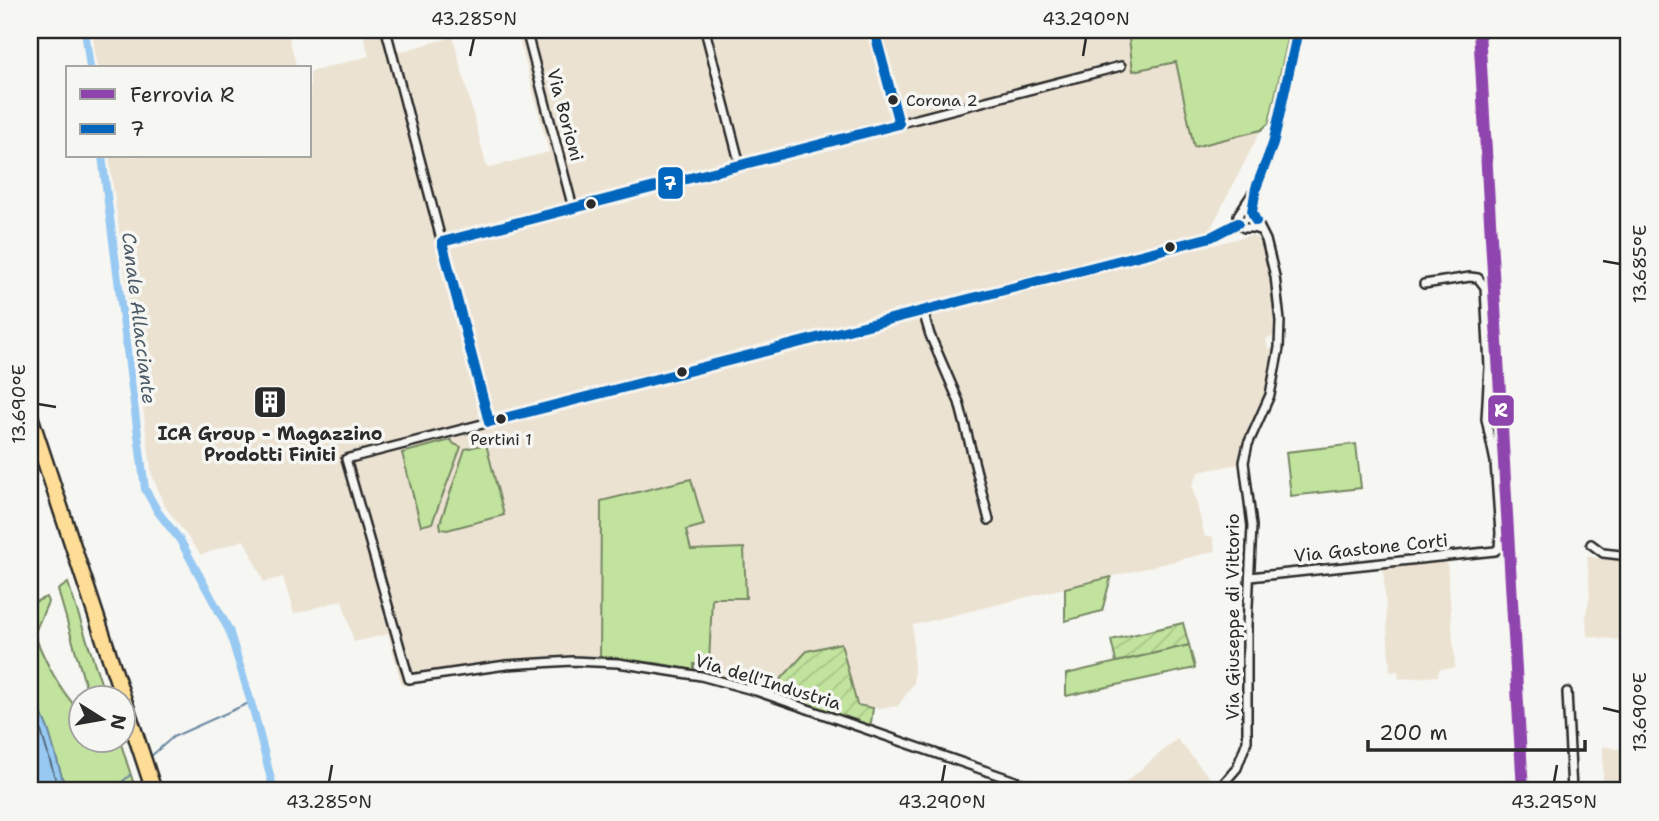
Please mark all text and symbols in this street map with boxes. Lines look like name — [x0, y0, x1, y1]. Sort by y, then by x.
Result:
text: 43.285°N — [431, 7, 517, 31]
text: 43.290°N — [1042, 7, 1130, 31]
legend — [66, 66, 312, 158]
street label: Via Borioni — [541, 66, 589, 164]
text: Ferrovia R — [130, 81, 234, 109]
place label: Corona 2 — [906, 90, 978, 111]
marker: Corona 2 — [886, 93, 900, 107]
text: 7 — [130, 115, 145, 143]
line badge: 7 — [657, 166, 684, 200]
text: 7 — [663, 171, 677, 196]
unlabelled marker — [584, 197, 598, 211]
text: 13.685°E — [1628, 225, 1652, 303]
water label: Canale Allacciante — [116, 231, 162, 405]
unlabelled marker — [1163, 240, 1177, 254]
text: 13.690°E — [7, 364, 31, 444]
unlabelled marker — [675, 365, 689, 379]
building icon: ICA Group - Magazzino Prodotti Finiti — [251, 383, 289, 421]
line badge: R — [1487, 394, 1515, 427]
text: R — [1494, 398, 1508, 423]
marker: Pertini 1 — [494, 412, 508, 426]
place label: ICA Group - Magazzino Prodotti Finiti — [158, 422, 382, 467]
place label: Pertini 1 — [470, 429, 532, 450]
street label: Via Giuseppe di Vittorio — [1221, 513, 1245, 721]
street label: Via Gastone Corti — [1293, 528, 1449, 568]
street label: Via dell'Industria — [692, 648, 844, 716]
text: 13.690°E — [1628, 672, 1652, 752]
north arrow — [66, 684, 136, 754]
scale bar — [1368, 709, 1586, 753]
text: N — [104, 712, 132, 732]
text: 200 m — [1379, 719, 1448, 747]
text: 43.285°N — [286, 790, 372, 814]
text: 43.290°N — [898, 790, 986, 814]
text: 43.295°N — [1511, 790, 1597, 814]

